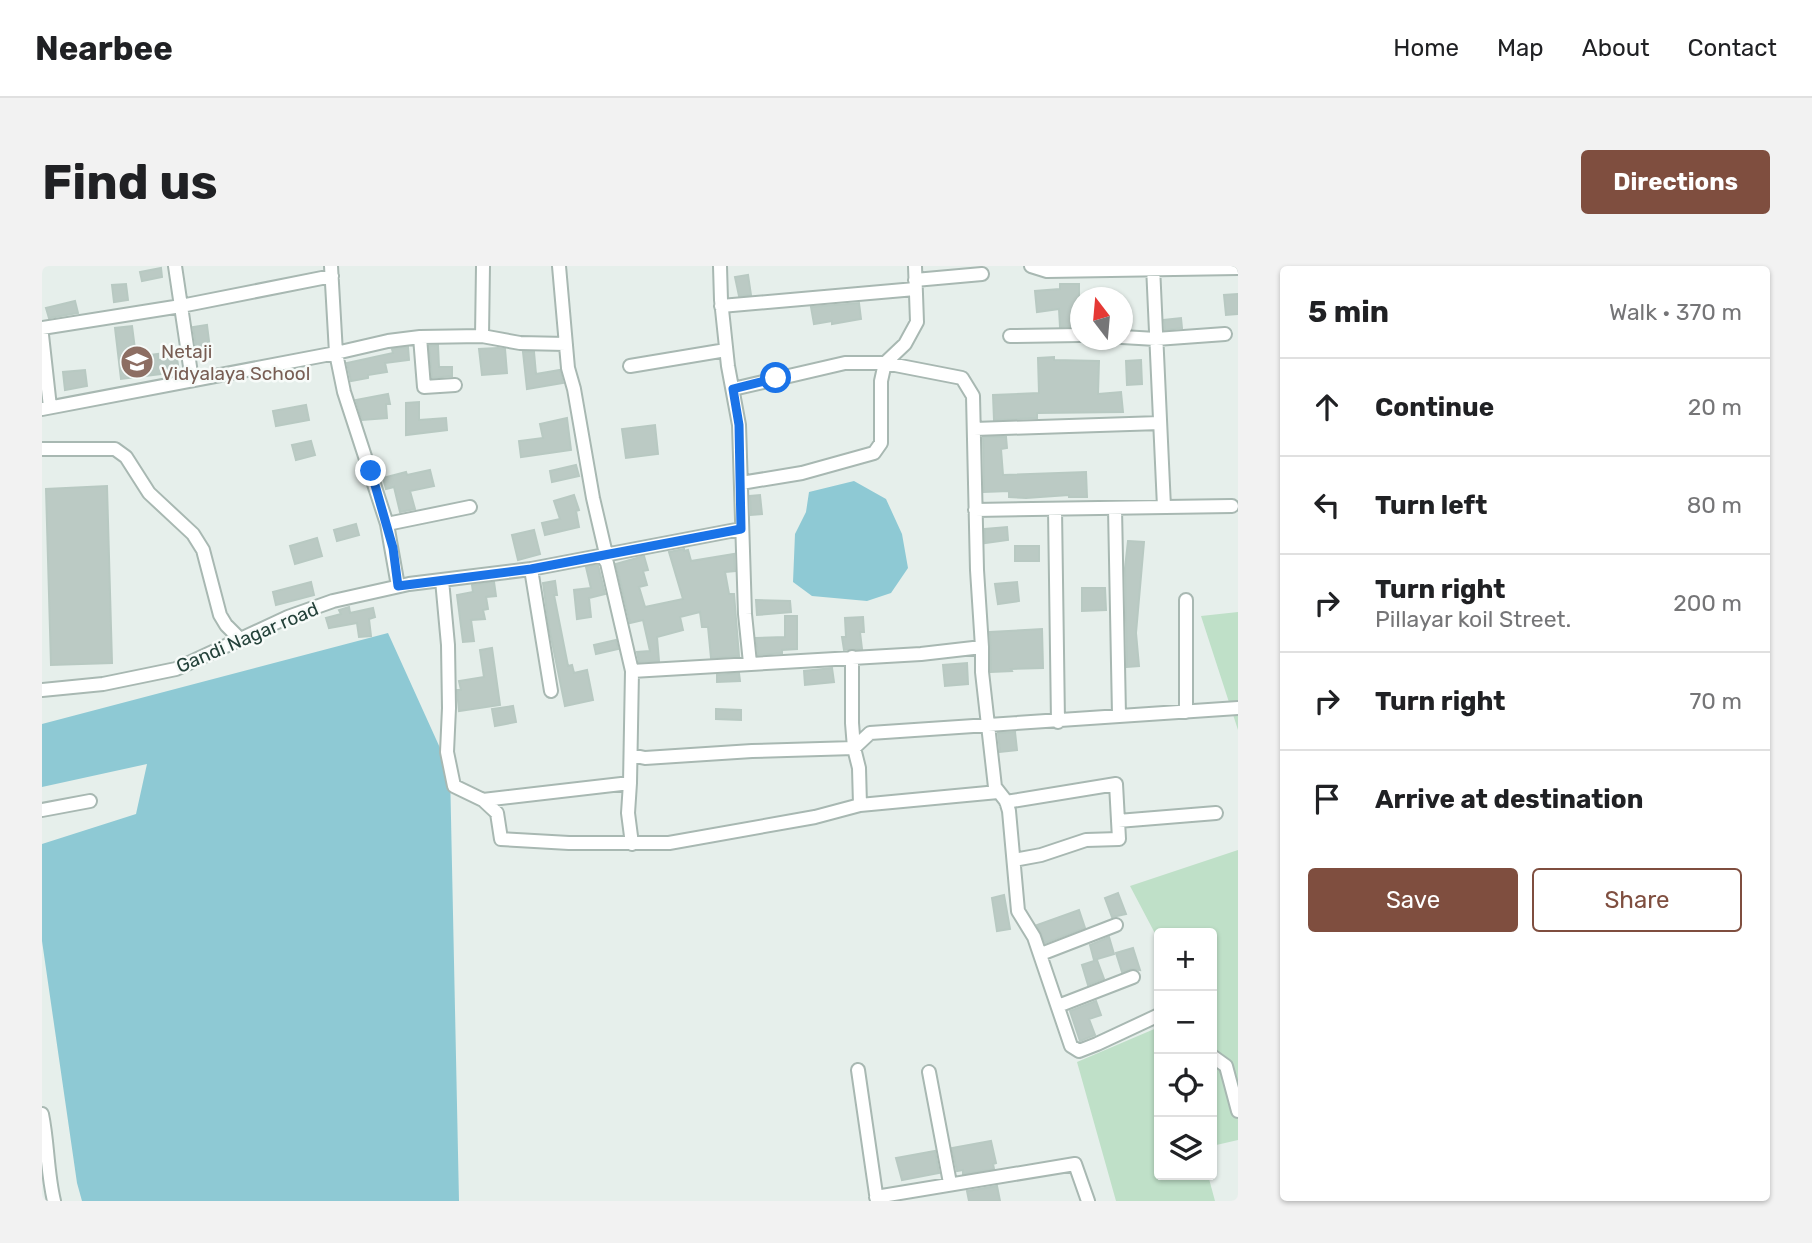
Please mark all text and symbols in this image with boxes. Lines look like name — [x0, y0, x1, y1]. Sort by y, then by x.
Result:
text: Nearbee — [35, 29, 173, 68]
text: Home — [1393, 34, 1459, 62]
text: Map — [1497, 34, 1544, 62]
text: About — [1582, 34, 1650, 62]
text: Contact — [1688, 34, 1777, 62]
button: Directions — [1581, 150, 1770, 214]
text: Find us — [42, 153, 218, 211]
north arrow — [1070, 287, 1133, 350]
text: 5 min — [1308, 294, 1389, 330]
text: Walk · 370 m — [1609, 298, 1742, 326]
place label: Netaji Vidyalaya School — [161, 340, 310, 385]
school or university icon: Netaji Vidyalaya School — [118, 343, 156, 381]
route start — [760, 362, 791, 393]
icon: ahead — [1308, 388, 1346, 426]
text: Continue — [1375, 392, 1494, 423]
text: 20 m — [1688, 393, 1742, 421]
route end — [355, 455, 386, 486]
icon: left — [1308, 486, 1346, 524]
text: Turn left — [1375, 490, 1487, 521]
text: 80 m — [1687, 491, 1742, 519]
text: Turn right — [1375, 574, 1505, 605]
icon: right — [1308, 584, 1346, 622]
text: 200 m — [1673, 589, 1742, 617]
street label: Gandi Nagar road — [173, 597, 322, 678]
text: Pillayar koil Street. — [1375, 605, 1571, 633]
icon: right — [1308, 682, 1346, 720]
text: Turn right — [1375, 686, 1505, 717]
text: 70 m — [1690, 687, 1742, 715]
icon: arrive — [1308, 780, 1346, 818]
text: Arrive at destination — [1375, 784, 1643, 815]
button: Save — [1308, 868, 1518, 932]
button: Share — [1532, 868, 1742, 932]
map controls — [1154, 928, 1217, 1180]
button: + — [1154, 928, 1217, 991]
button: − — [1154, 991, 1217, 1054]
button: locate — [1154, 1054, 1217, 1117]
button: layers — [1154, 1117, 1217, 1180]

